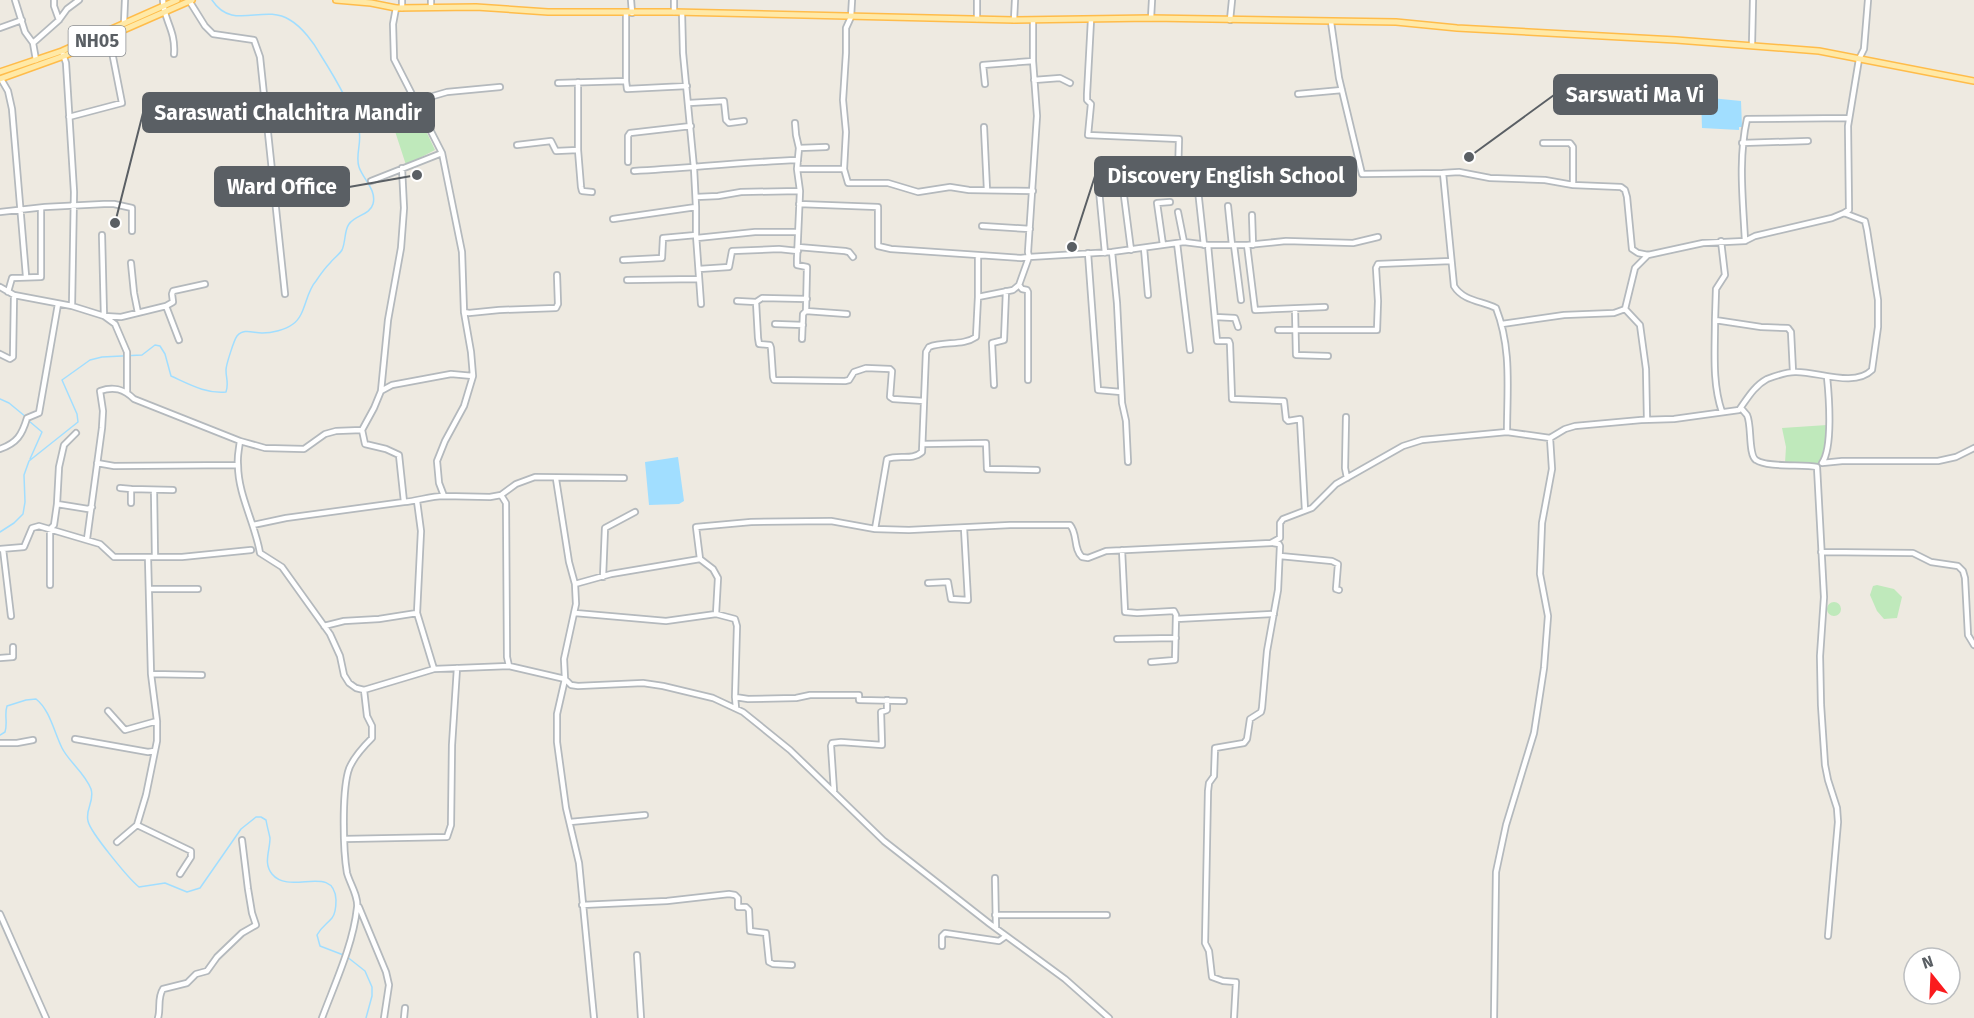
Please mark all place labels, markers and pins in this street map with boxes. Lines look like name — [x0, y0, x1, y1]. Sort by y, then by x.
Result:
callout: Sarswati Ma Vi — [1554, 75, 1717, 114]
callout: Saraswati Chalchitra Mandir — [143, 93, 434, 132]
callout: Discovery English School — [1095, 157, 1356, 196]
callout: Ward Office — [215, 167, 349, 206]

